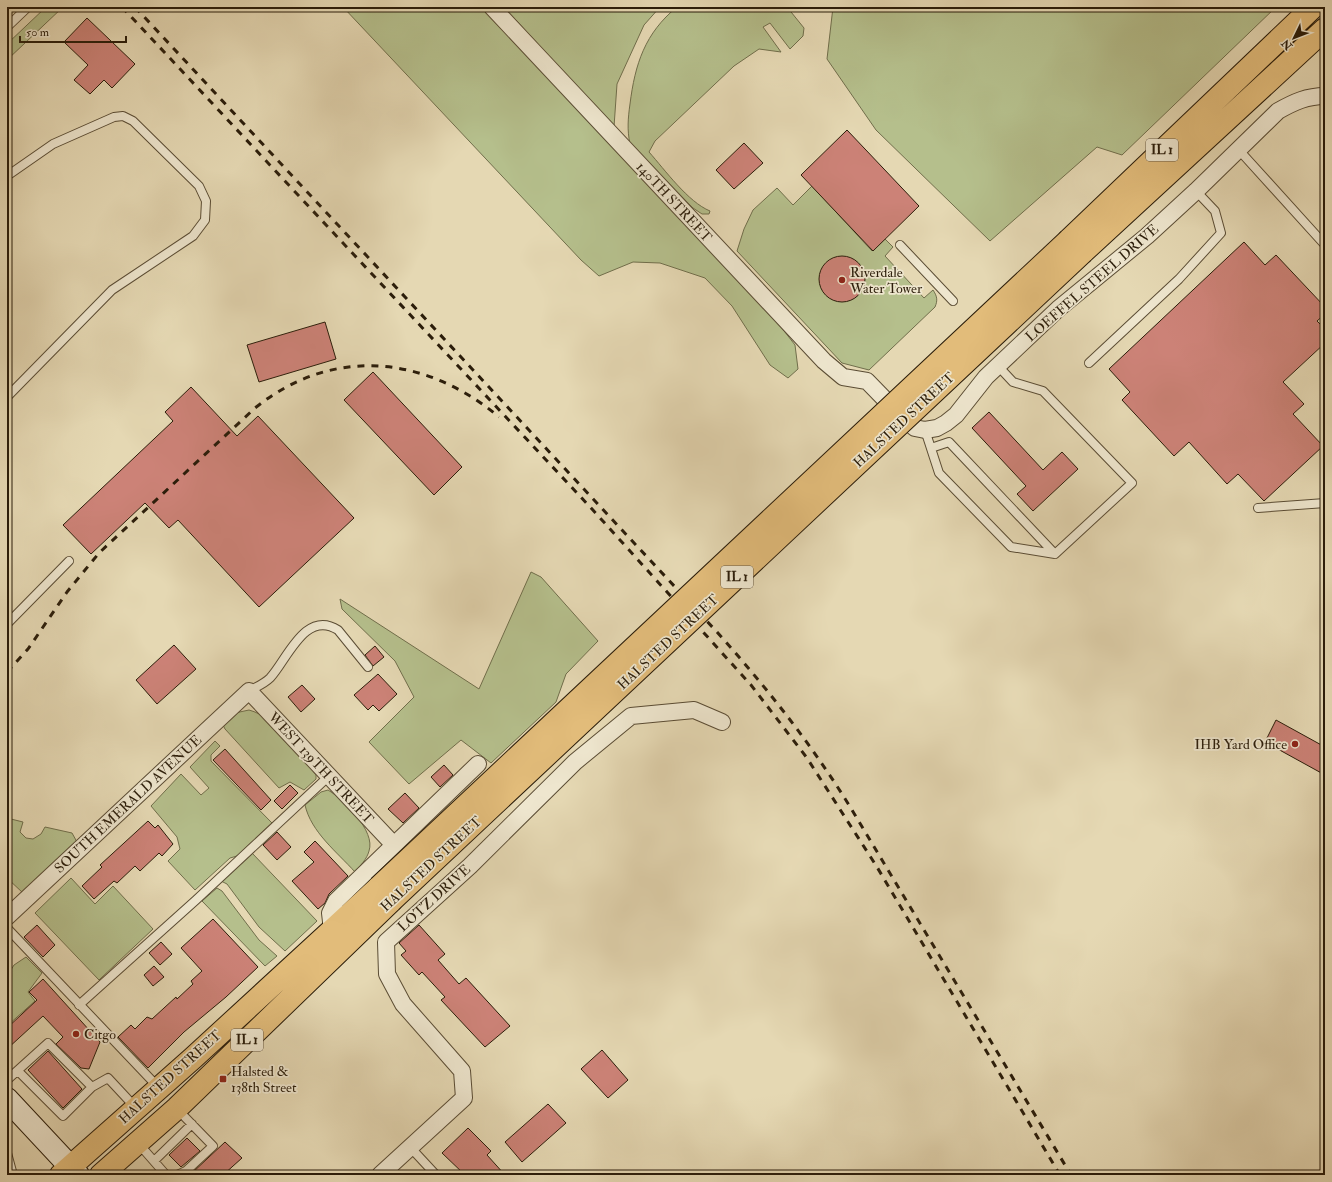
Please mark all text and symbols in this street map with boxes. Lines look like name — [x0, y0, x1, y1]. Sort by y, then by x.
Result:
scale bar — [20, 18, 126, 44]
north arrow — [1274, 18, 1314, 58]
text: 50 m — [26, 25, 50, 40]
text: N — [1278, 36, 1296, 53]
road number: IL 1 — [1146, 139, 1178, 161]
street label: 140TH STREET — [633, 158, 716, 246]
street label: LOEFFEL STEEL DRIVE — [1022, 221, 1162, 345]
place label: Riverdale Water Tower — [849, 264, 923, 297]
marker: Riverdale Water Tower — [837, 275, 847, 285]
street label: HALSTED STREET — [850, 368, 958, 471]
road number: IL 1 — [721, 566, 753, 588]
street label: HALSTED STREET — [614, 590, 722, 693]
street label: WEST 139TH STREET — [264, 708, 378, 828]
street label: SOUTH EMERALD AVENUE — [51, 731, 205, 877]
place label: IHB Yard Office — [1194, 736, 1287, 753]
marker: IHB Yard Office — [1290, 739, 1300, 749]
street label: HALSTED STREET — [377, 812, 485, 915]
street label: LOTZ DRIVE — [394, 861, 474, 935]
place label: Citgo — [84, 1026, 116, 1043]
street label: HALSTED STREET — [115, 1026, 225, 1127]
marker: Citgo — [71, 1029, 81, 1039]
road number: IL 1 — [231, 1029, 263, 1051]
place label: Halsted & 138th Street — [231, 1063, 297, 1096]
marker: Halsted & 138th Street — [218, 1074, 228, 1084]

